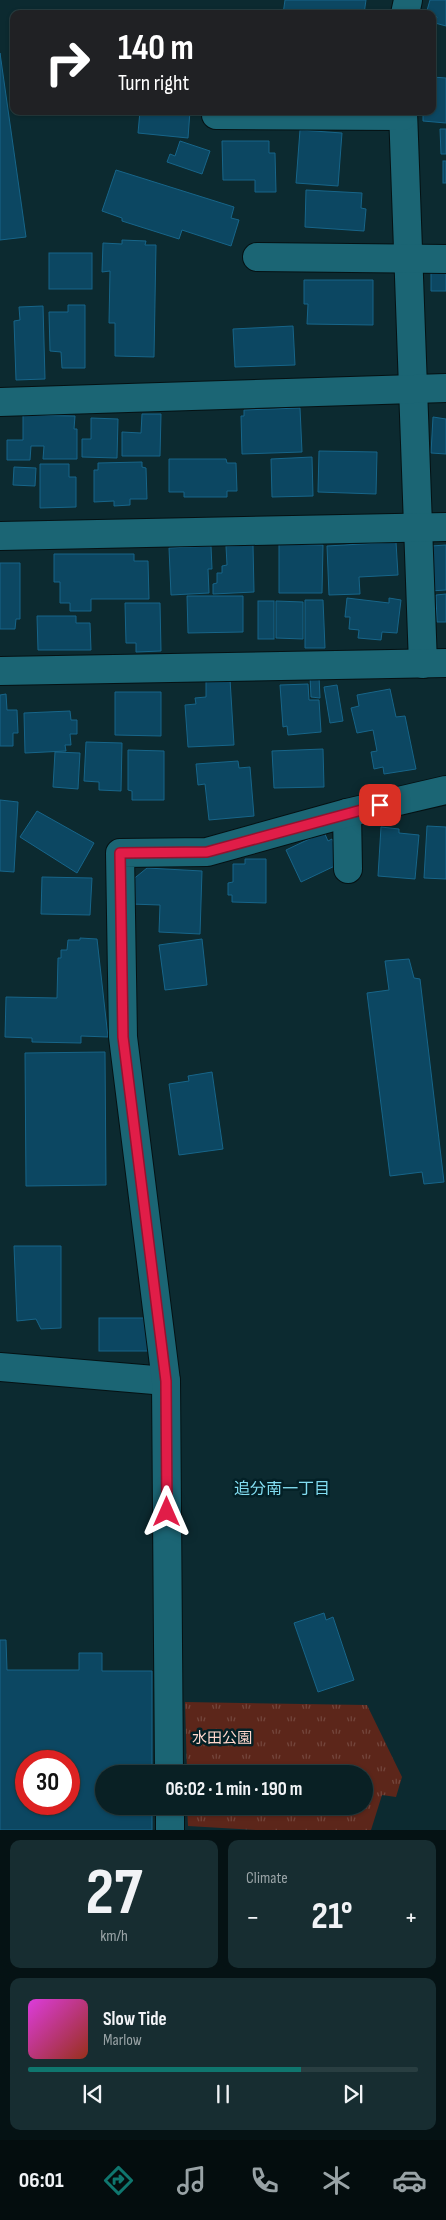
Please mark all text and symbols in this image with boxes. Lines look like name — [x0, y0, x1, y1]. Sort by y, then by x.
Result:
text: 140 m — [118, 27, 194, 70]
icon: right — [35, 30, 100, 95]
text: Turn right — [118, 70, 189, 97]
pin — [359, 784, 401, 826]
icon: arrive — [366, 791, 394, 819]
district label: 追分南一丁目 — [234, 1480, 330, 1499]
position arrow — [140, 1485, 192, 1537]
park label: 水田公園 — [192, 1729, 252, 1748]
speed limit sign: 30 — [15, 1750, 80, 1815]
text: 06:02 · 1 min · 190 m — [166, 1778, 302, 1801]
text: 27 — [86, 1855, 142, 1933]
text: Climate — [246, 1869, 288, 1888]
text: 21° — [311, 1894, 353, 1939]
text: − — [246, 1901, 260, 1934]
text: + — [404, 1901, 418, 1934]
text: km/h — [100, 1927, 128, 1946]
text: Slow Tide — [103, 2008, 167, 2031]
text: Marlow — [103, 2031, 142, 2050]
icon: previous — [79, 2080, 107, 2108]
icon: pause — [209, 2080, 237, 2108]
icon: next — [339, 2080, 367, 2108]
icon: directions — [101, 2163, 136, 2198]
icon: music — [174, 2163, 209, 2198]
icon: phone — [247, 2163, 282, 2198]
icon: climate — [319, 2163, 354, 2198]
icon: car — [392, 2163, 427, 2198]
text: 06:01 — [19, 2167, 64, 2194]

